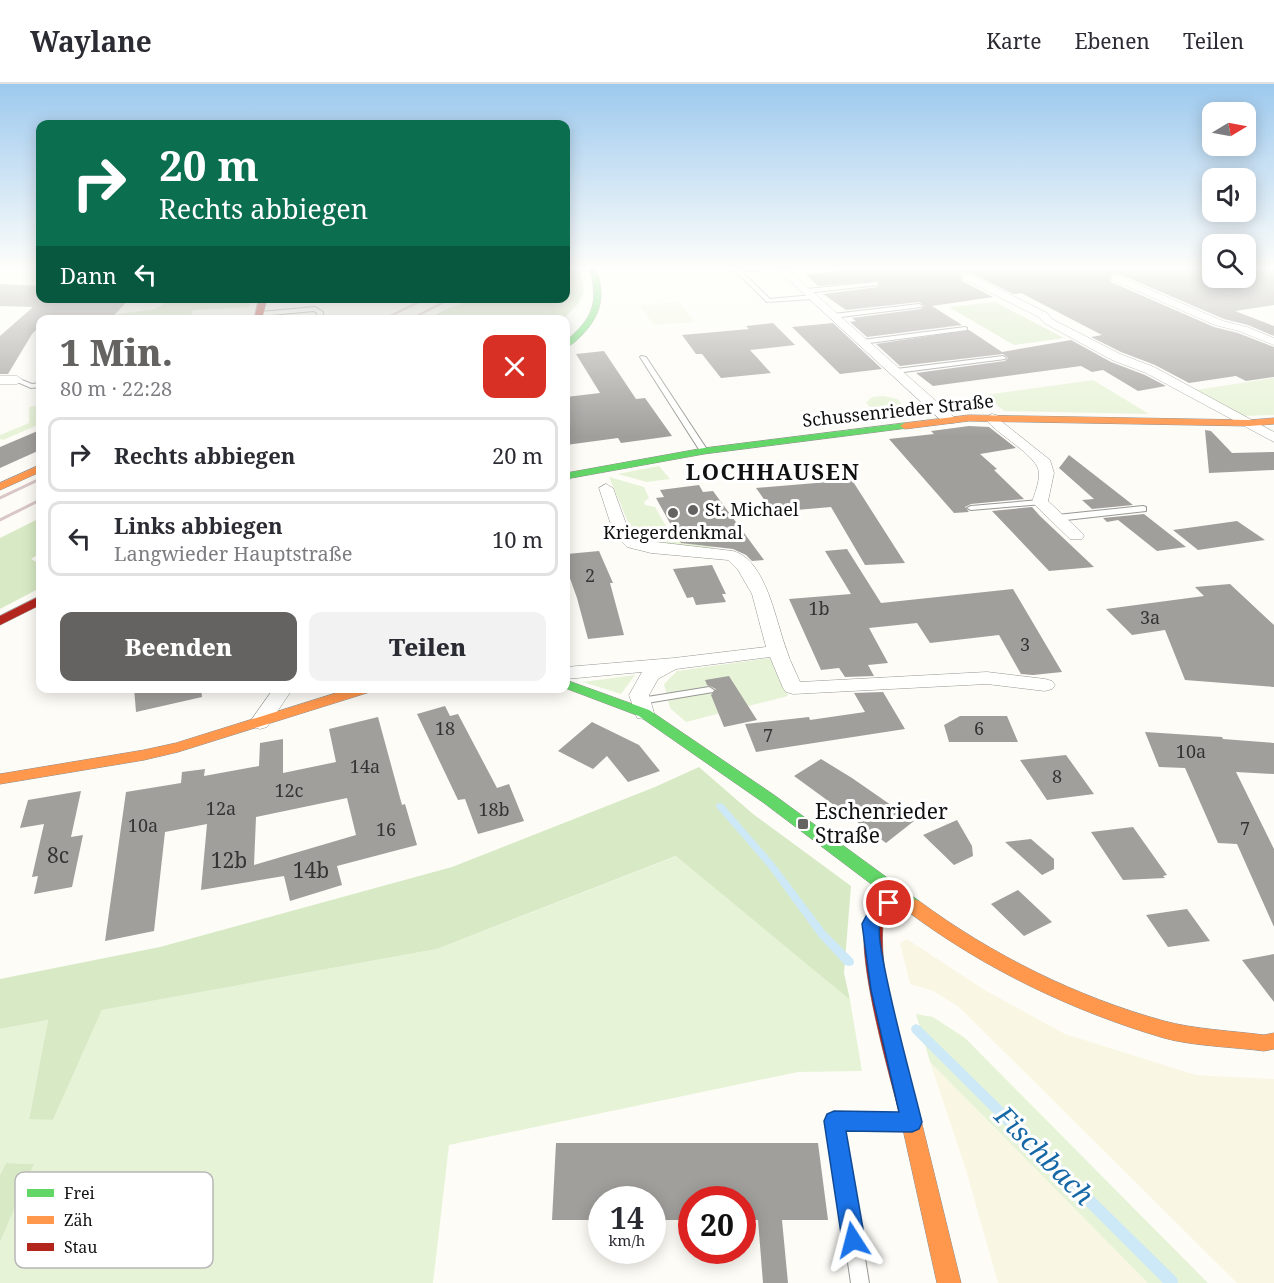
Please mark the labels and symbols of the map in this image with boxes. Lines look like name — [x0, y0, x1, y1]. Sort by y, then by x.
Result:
north arrow — [1202, 102, 1256, 156]
street label: Schussenrieder Straße — [801, 388, 995, 432]
district label: LOCHHAUSEN — [686, 456, 860, 486]
place label: St. Michael — [705, 497, 799, 521]
marker: St. Michael — [686, 503, 700, 517]
marker: Kriegerdenkmal — [666, 506, 680, 520]
place label: Kriegerdenkmal — [603, 520, 743, 544]
house number: 2 — [585, 563, 595, 587]
house number: 1b — [808, 596, 830, 620]
house number: 3a — [1140, 605, 1160, 629]
house number: 3 — [1020, 632, 1030, 656]
house number: 18 — [435, 716, 455, 740]
house number: 6 — [974, 716, 984, 740]
house number: 7 — [763, 723, 773, 747]
house number: 10a — [1176, 739, 1206, 763]
house number: 14a — [350, 754, 380, 778]
house number: 8 — [1052, 764, 1062, 788]
house number: 12c — [275, 778, 304, 802]
house number: 12a — [206, 796, 236, 820]
house number: 18b — [478, 797, 510, 821]
place label: Eschenrieder Straße — [815, 797, 948, 849]
house number: 10a — [128, 813, 158, 837]
house number: 7 — [1240, 816, 1250, 840]
house number: 16 — [376, 817, 396, 841]
marker: Eschenrieder Straße — [796, 817, 810, 831]
house number: 8c — [47, 841, 69, 869]
house number: 12b — [211, 846, 247, 874]
house number: 14b — [293, 856, 329, 884]
pin — [863, 877, 914, 928]
water label: Fischbach — [987, 1097, 1103, 1213]
legend — [15, 1172, 213, 1268]
text: Frei — [64, 1182, 95, 1204]
speed limit sign: 20 — [678, 1186, 756, 1264]
position arrow — [821, 1208, 885, 1272]
text: Zäh — [64, 1209, 93, 1231]
text: Stau — [64, 1236, 98, 1258]

